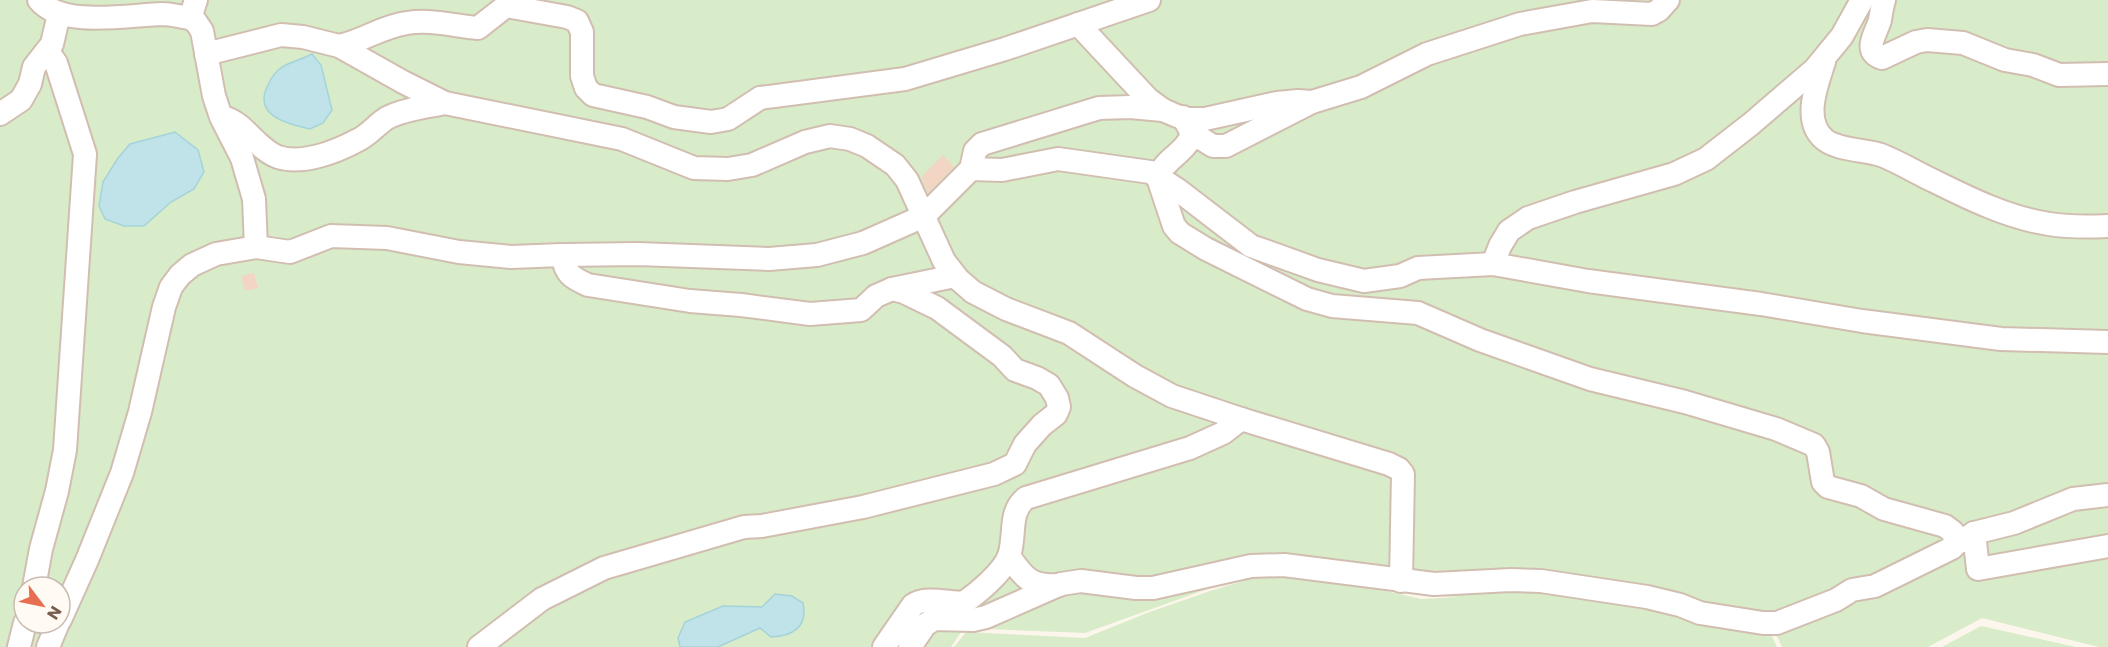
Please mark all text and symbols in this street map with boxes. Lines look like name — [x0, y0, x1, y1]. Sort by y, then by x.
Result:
north arrow — [12, 575, 72, 635]
text: N — [41, 601, 67, 624]

